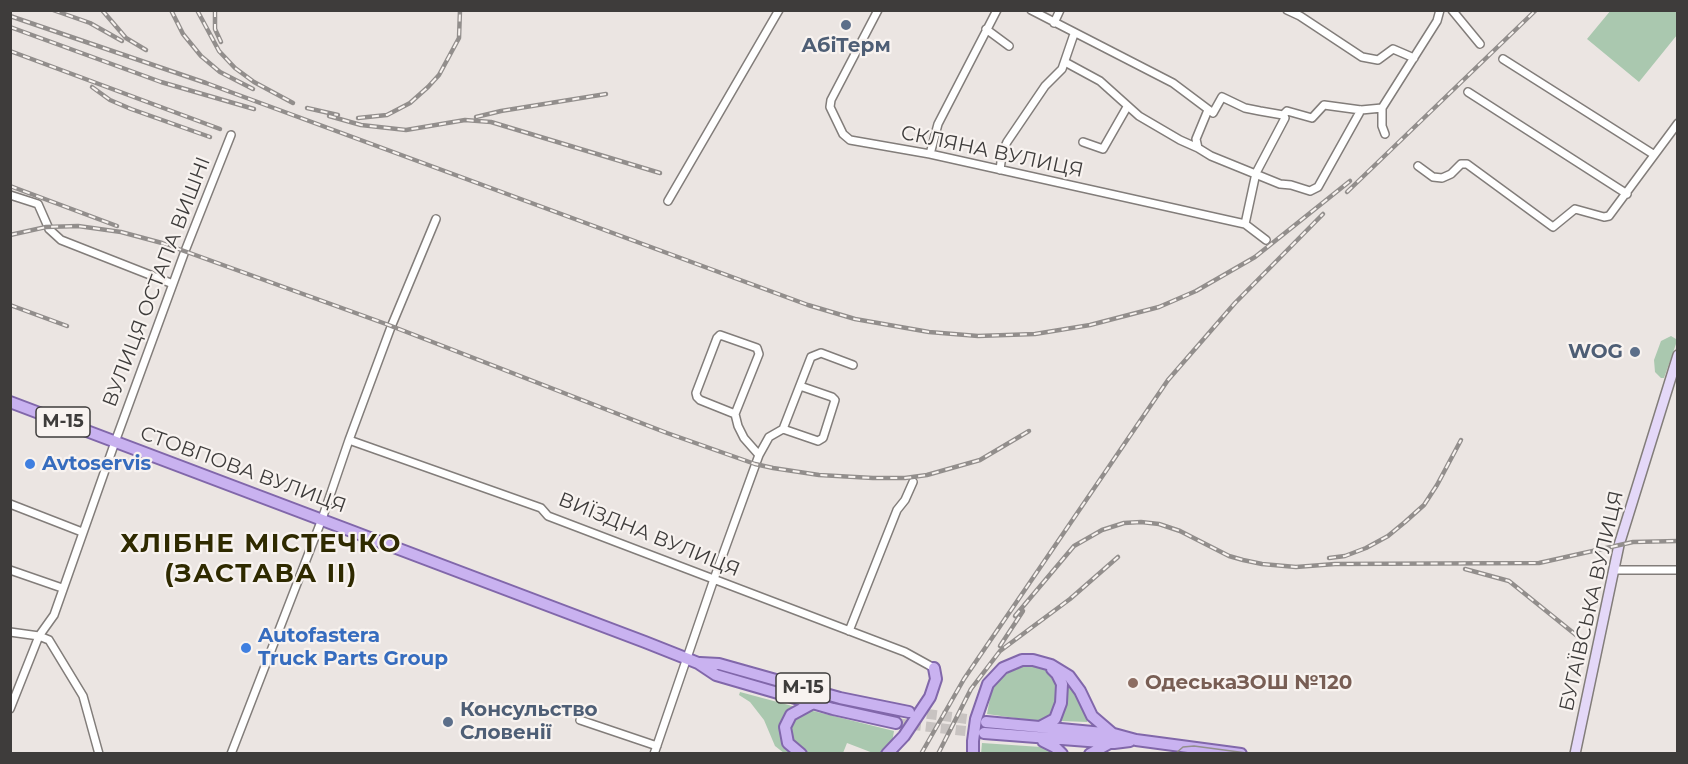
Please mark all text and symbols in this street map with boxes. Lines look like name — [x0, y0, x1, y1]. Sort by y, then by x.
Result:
marker: АбіТерм — [839, 18, 853, 32]
place label: АбіТерм — [801, 34, 891, 58]
street label: СКЛЯНА ВУЛИЦЯ — [899, 121, 1085, 183]
street label: ВУЛИЦЯ ОСТАПА ВИШНІ — [98, 153, 216, 411]
place label: WOG — [1568, 340, 1623, 364]
marker: WOG — [1628, 345, 1642, 359]
road number: М-15 — [36, 407, 90, 437]
street label: СТОВПОВА ВУЛИЦЯ — [137, 422, 349, 518]
place label: Avtoservis — [42, 452, 151, 476]
marker: Avtoservis — [23, 457, 37, 471]
street label: ВИЇЗДНА ВУЛИЦЯ — [555, 488, 743, 582]
street label: БУГАЇВСЬКА ВУЛИЦЯ — [1555, 488, 1629, 714]
district label: ХЛІБНЕ МІСТЕЧКО (ЗАСТАВА ІІ) — [120, 528, 402, 590]
place label: Autofastera Truck Parts Group — [258, 624, 448, 671]
marker: Autofastera Truck Parts Group — [239, 641, 253, 655]
place label: ОдеськаЗОШ №120 — [1145, 671, 1352, 695]
road number: М-15 — [776, 673, 830, 703]
marker: ОдеськаЗОШ №120 — [1126, 676, 1140, 690]
place label: Консульство Словенії — [460, 698, 598, 745]
marker: Консульство Словенії — [441, 715, 455, 729]

